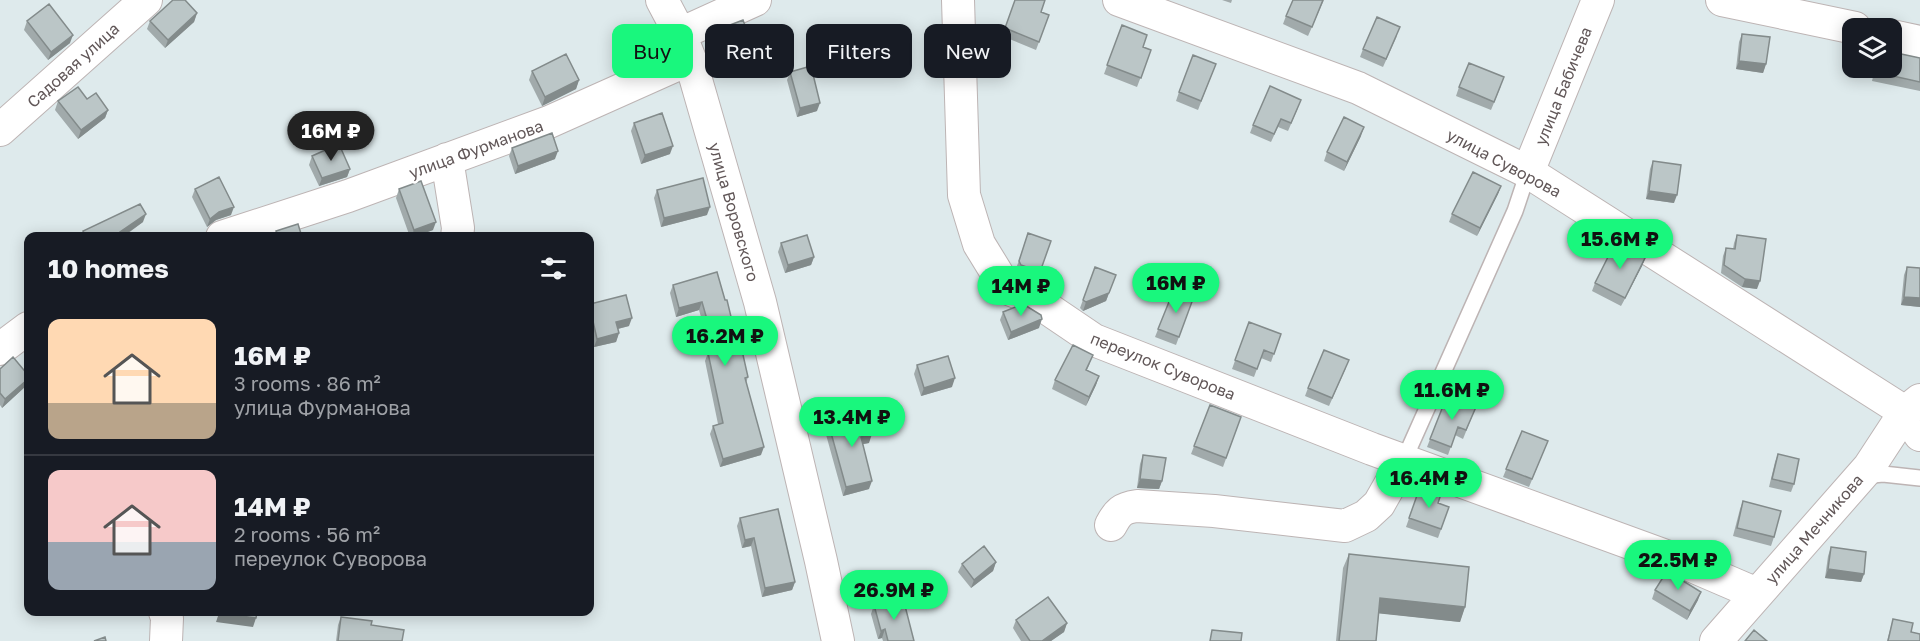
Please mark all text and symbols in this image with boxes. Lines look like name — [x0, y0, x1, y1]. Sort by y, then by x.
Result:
street label: Садовая улица — [23, 18, 123, 112]
map controls — [1842, 18, 1902, 78]
button: layers — [1842, 18, 1902, 78]
chip: Buy — [612, 24, 693, 78]
chip: Rent — [705, 24, 794, 78]
chip: Filters — [806, 24, 912, 78]
chip: New — [924, 24, 1011, 78]
street label: улица Бабичева — [1530, 24, 1596, 148]
pin: 16M ₽ — [289, 111, 373, 162]
street label: улица Фурманова — [406, 115, 546, 183]
text: 16M ₽ — [301, 118, 361, 142]
street label: улица Суворова — [1443, 124, 1565, 202]
street label: улица Воровского — [705, 140, 763, 284]
pin: 15.6M ₽ — [1565, 219, 1675, 270]
text: 15.6M ₽ — [1581, 226, 1659, 250]
icon: filters — [537, 252, 570, 285]
text: 10 homes — [48, 253, 169, 284]
pin: 16M ₽ — [1134, 263, 1218, 314]
pin: 14M ₽ — [979, 266, 1063, 317]
text: 16M ₽ — [1146, 270, 1206, 294]
text: 14M ₽ — [991, 273, 1051, 297]
pin: 16.2M ₽ — [670, 316, 780, 367]
text: 16.2M ₽ — [686, 323, 764, 347]
street label: переулок Суворова — [1088, 328, 1238, 404]
text: 16M ₽ — [234, 340, 311, 371]
icon: home — [96, 343, 168, 415]
pin: 11.6M ₽ — [1397, 370, 1507, 421]
text: 3 rooms · 86 m² — [234, 371, 381, 395]
text: 11.6M ₽ — [1414, 377, 1490, 401]
text: улица Фурманова — [234, 395, 411, 419]
pin: 13.4M ₽ — [797, 397, 907, 448]
text: 13.4M ₽ — [813, 404, 891, 428]
pin: 16.4M ₽ — [1374, 458, 1484, 509]
text: 16.4M ₽ — [1390, 465, 1468, 489]
street label: улица Мечникова — [1761, 470, 1867, 588]
text: 14M ₽ — [234, 491, 311, 522]
icon: home — [96, 494, 168, 566]
text: 2 rooms · 56 m² — [234, 522, 380, 546]
pin: 22.5M ₽ — [1623, 540, 1733, 591]
text: переулок Суворова — [234, 546, 427, 570]
text: 22.5M ₽ — [1638, 547, 1718, 571]
pin: 26.9M ₽ — [839, 570, 949, 621]
text: 26.9M ₽ — [854, 577, 934, 601]

